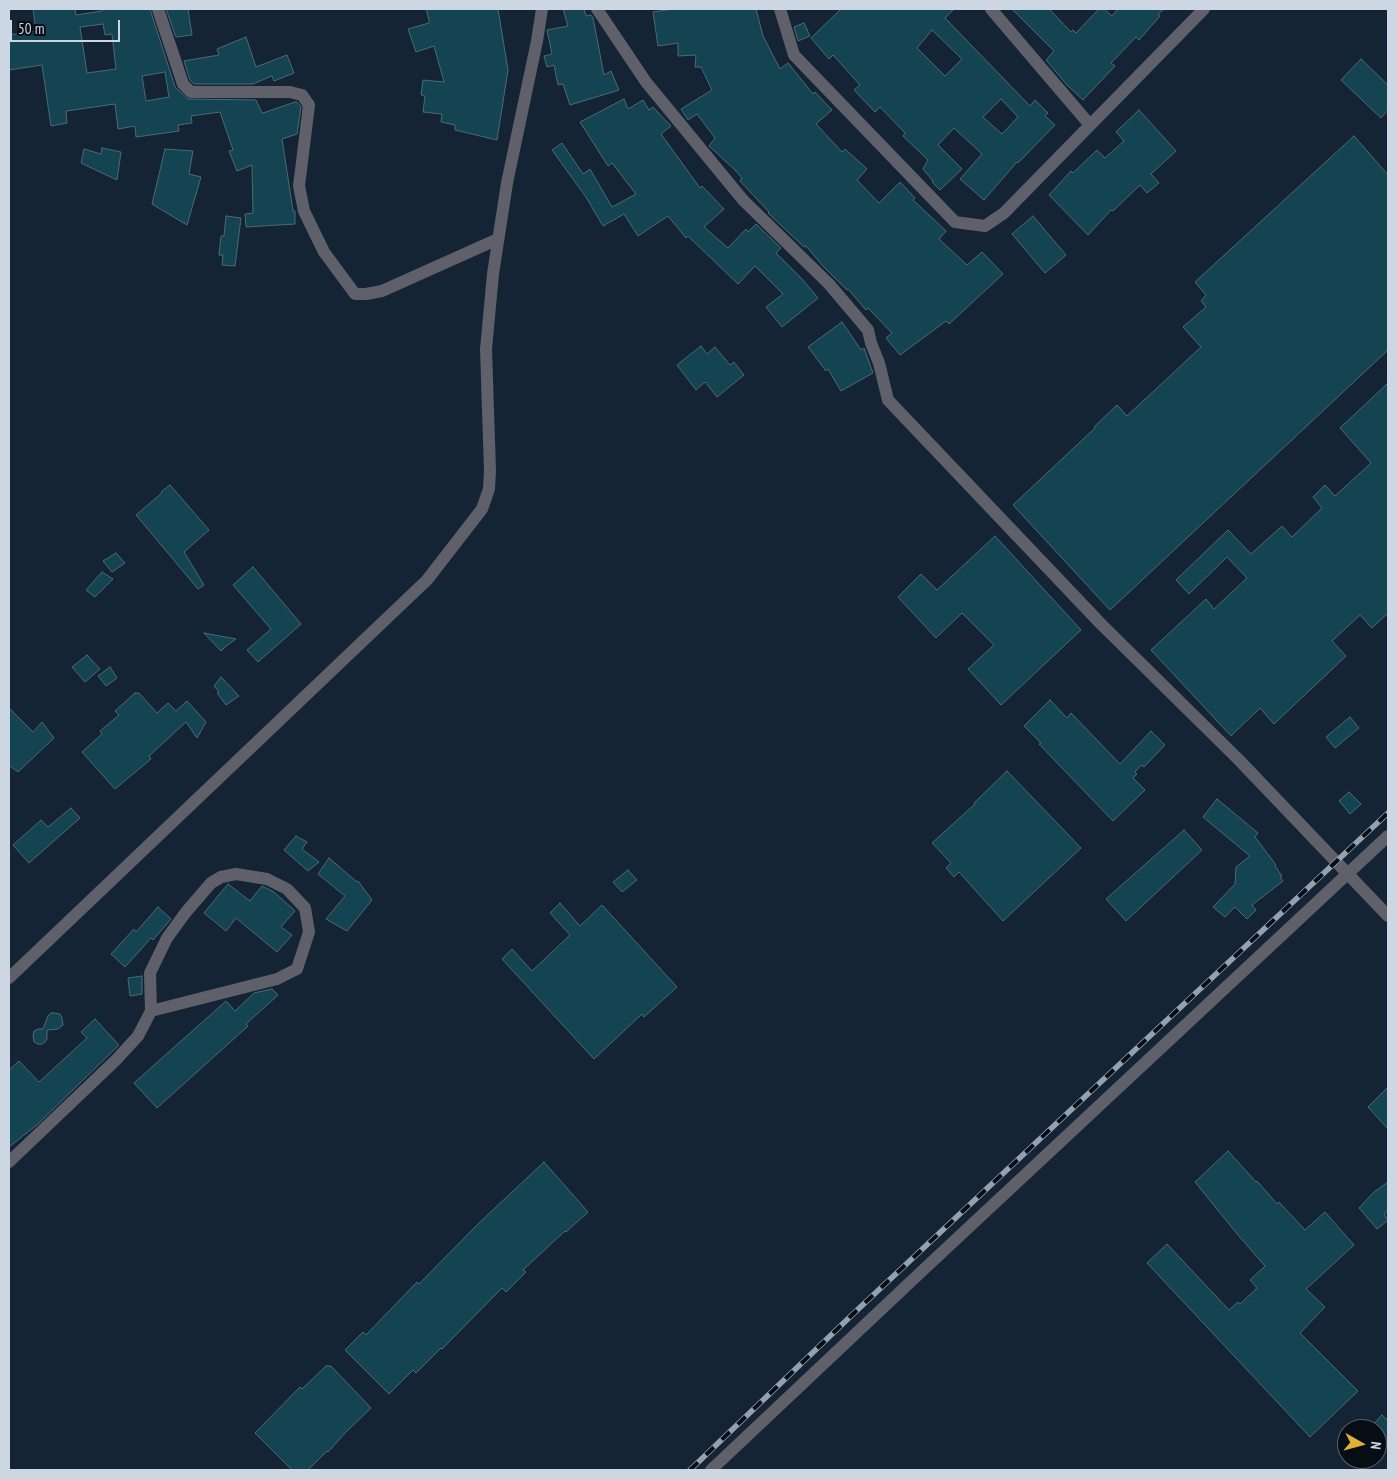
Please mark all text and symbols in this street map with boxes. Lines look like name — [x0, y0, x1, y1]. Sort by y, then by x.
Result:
scale bar — [12, 10, 122, 42]
text: 50 m — [18, 19, 44, 38]
north arrow — [1337, 1419, 1387, 1469]
text: N — [1367, 1441, 1385, 1451]

